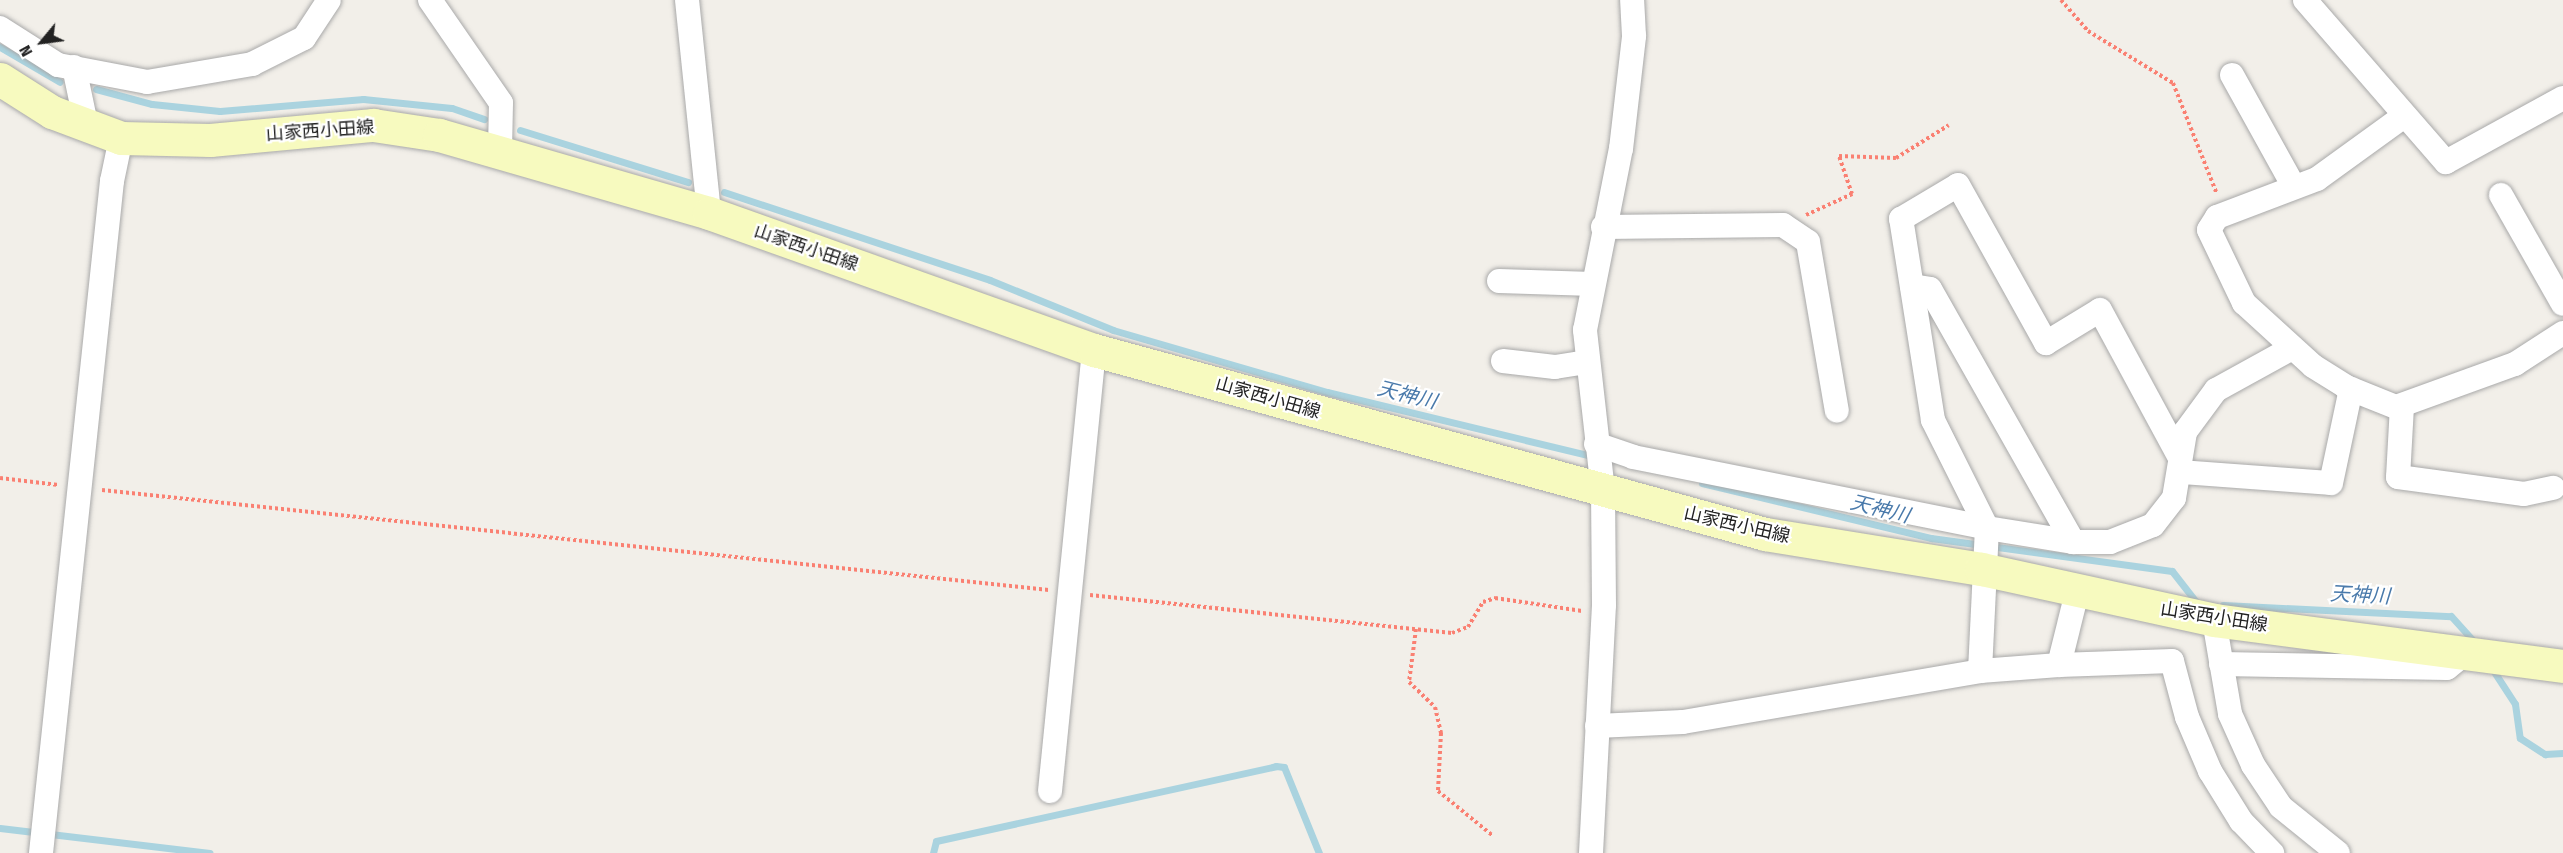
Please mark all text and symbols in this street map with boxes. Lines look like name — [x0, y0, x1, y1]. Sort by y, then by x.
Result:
north arrow — [12, 12, 72, 72]
text: N — [15, 42, 36, 60]
street label: 山家西小田線 — [265, 116, 375, 146]
street label: 山家西小田線 — [751, 220, 861, 276]
street label: 山家西小田線 — [1213, 373, 1323, 423]
water label: 天神川 — [1375, 376, 1439, 414]
water label: 天神川 — [1848, 490, 1912, 528]
street label: 山家西小田線 — [1682, 502, 1792, 548]
water label: 天神川 — [2329, 581, 2391, 609]
street label: 山家西小田線 — [2159, 598, 2269, 636]

